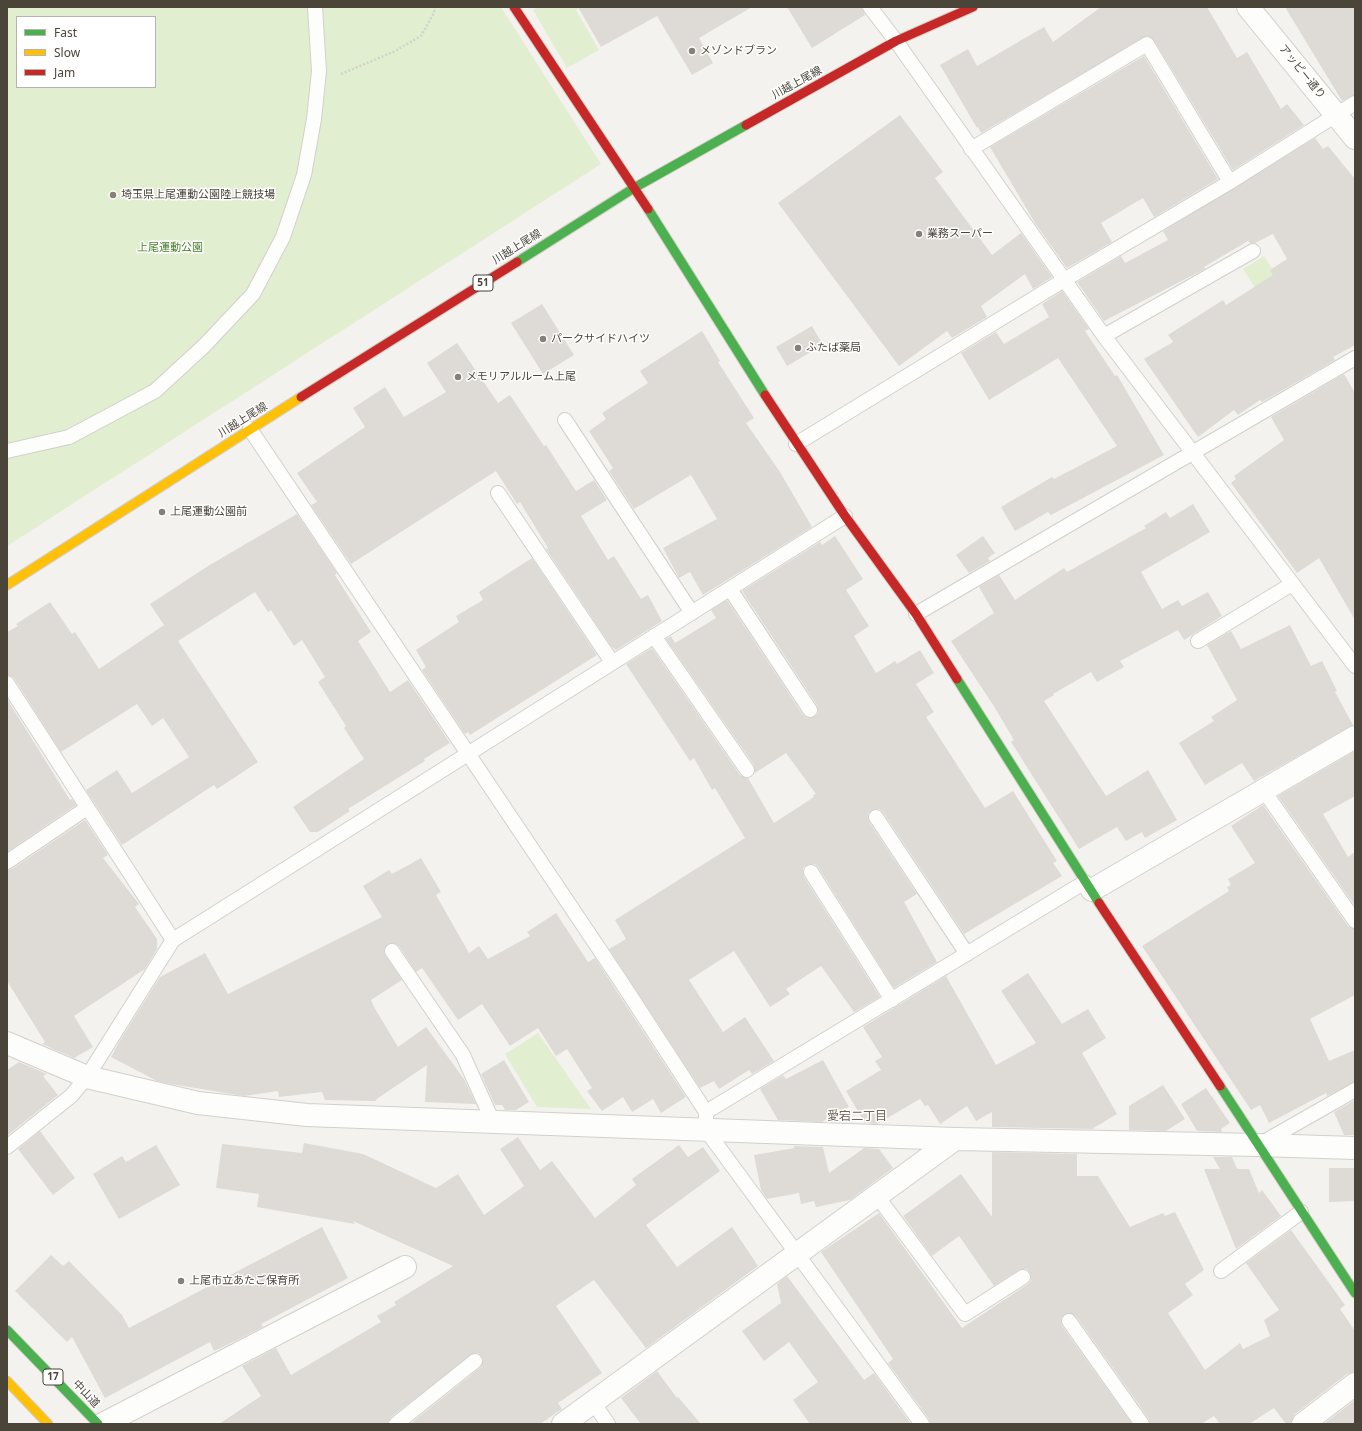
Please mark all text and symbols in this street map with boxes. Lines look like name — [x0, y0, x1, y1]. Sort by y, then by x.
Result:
legend — [16, 16, 156, 88]
text: Fast — [54, 24, 77, 41]
street label: アッピー通り — [1276, 42, 1328, 102]
text: Slow — [54, 44, 80, 61]
place label: メゾンドブラン — [700, 44, 777, 58]
marker: メゾンドブラン — [687, 46, 697, 56]
text: Jam — [54, 64, 75, 81]
street label: 川越上尾線 — [770, 64, 824, 102]
place label: 埼玉県上尾運動公園陸上競技場 — [121, 188, 275, 202]
marker: 埼玉県上尾運動公園陸上競技場 — [108, 190, 118, 200]
street label: 川越上尾線 — [490, 227, 544, 267]
place label: 業務スーパー — [927, 227, 993, 241]
marker: 業務スーパー — [914, 229, 924, 239]
park label: 上尾運動公園 — [137, 241, 203, 255]
road number: 51 — [473, 275, 493, 291]
place label: パークサイドハイツ — [551, 332, 650, 346]
marker: パークサイドハイツ — [538, 334, 548, 344]
place label: ふたば薬局 — [806, 341, 861, 355]
marker: ふたば薬局 — [793, 343, 803, 353]
place label: メモリアルルーム上尾 — [466, 370, 576, 384]
marker: メモリアルルーム上尾 — [453, 372, 463, 382]
street label: 川越上尾線 — [216, 400, 270, 440]
place label: 上尾運動公園前 — [170, 505, 247, 519]
marker: 上尾運動公園前 — [157, 507, 167, 517]
district label: 愛宕二丁目 — [827, 1110, 887, 1124]
place label: 上尾市立あたご保育所 — [189, 1274, 299, 1288]
marker: 上尾市立あたご保育所 — [176, 1276, 186, 1286]
road number: 17 — [43, 1369, 63, 1385]
street label: 中山道 — [70, 1378, 102, 1410]

